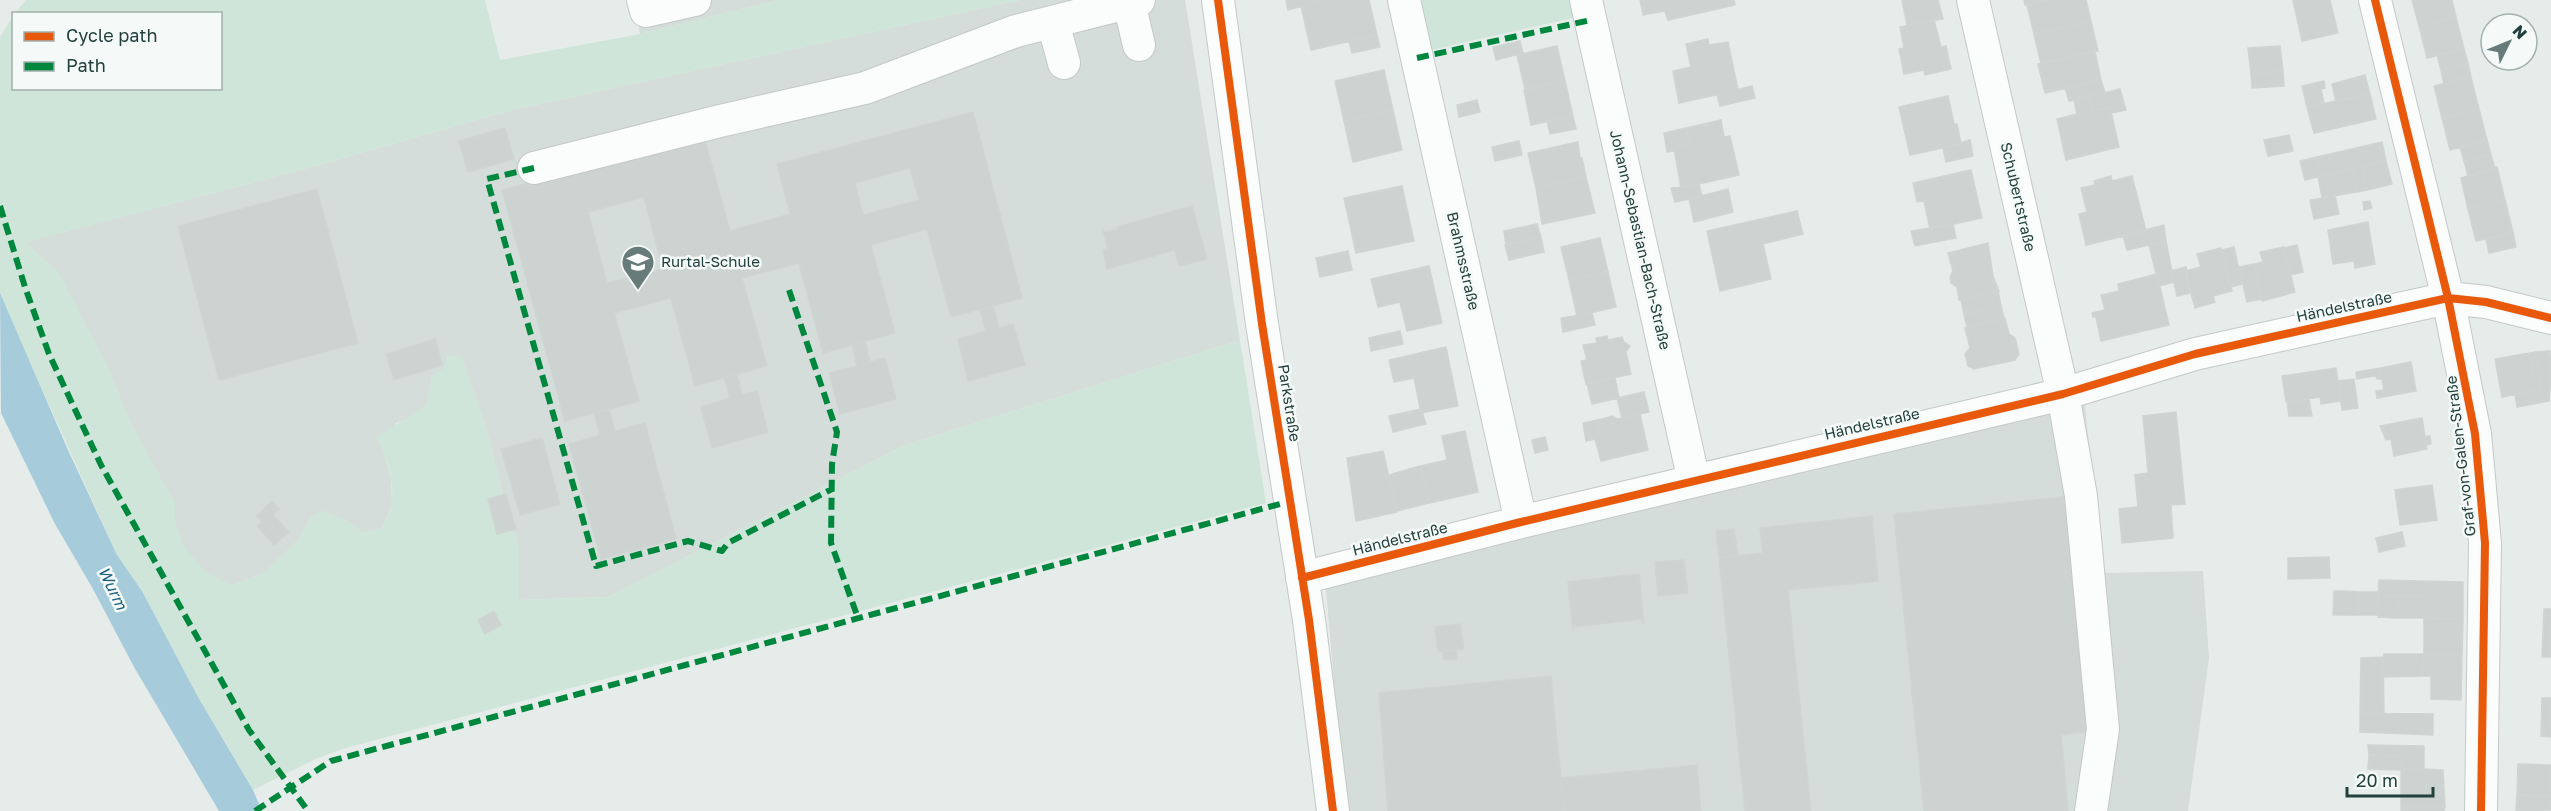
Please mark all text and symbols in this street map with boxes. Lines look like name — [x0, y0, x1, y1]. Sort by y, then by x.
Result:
legend — [12, 12, 222, 90]
north arrow — [2479, 12, 2539, 72]
text: N — [2509, 20, 2531, 43]
text: Cycle path — [66, 24, 158, 46]
text: Path — [66, 54, 106, 76]
street label: Johann-Sebastian-Bach-Straße — [1607, 128, 1675, 352]
street label: Schubertstraße — [1998, 140, 2040, 253]
street label: Brahmsstraße — [1444, 210, 1484, 312]
school or university icon: Rurtal-Schule — [620, 244, 656, 291]
place label: Rurtal-Schule — [661, 252, 760, 270]
street label: Händelstraße — [2294, 287, 2394, 325]
street label: Parkstraße — [1275, 363, 1305, 443]
street label: Graf-von-Galen-Straße — [2441, 374, 2479, 537]
street label: Händelstraße — [1822, 403, 1922, 443]
street label: Händelstraße — [1350, 517, 1449, 559]
water label: Wurm — [94, 563, 132, 613]
scale bar — [2347, 760, 2432, 798]
text: 20 m — [2356, 769, 2398, 791]

